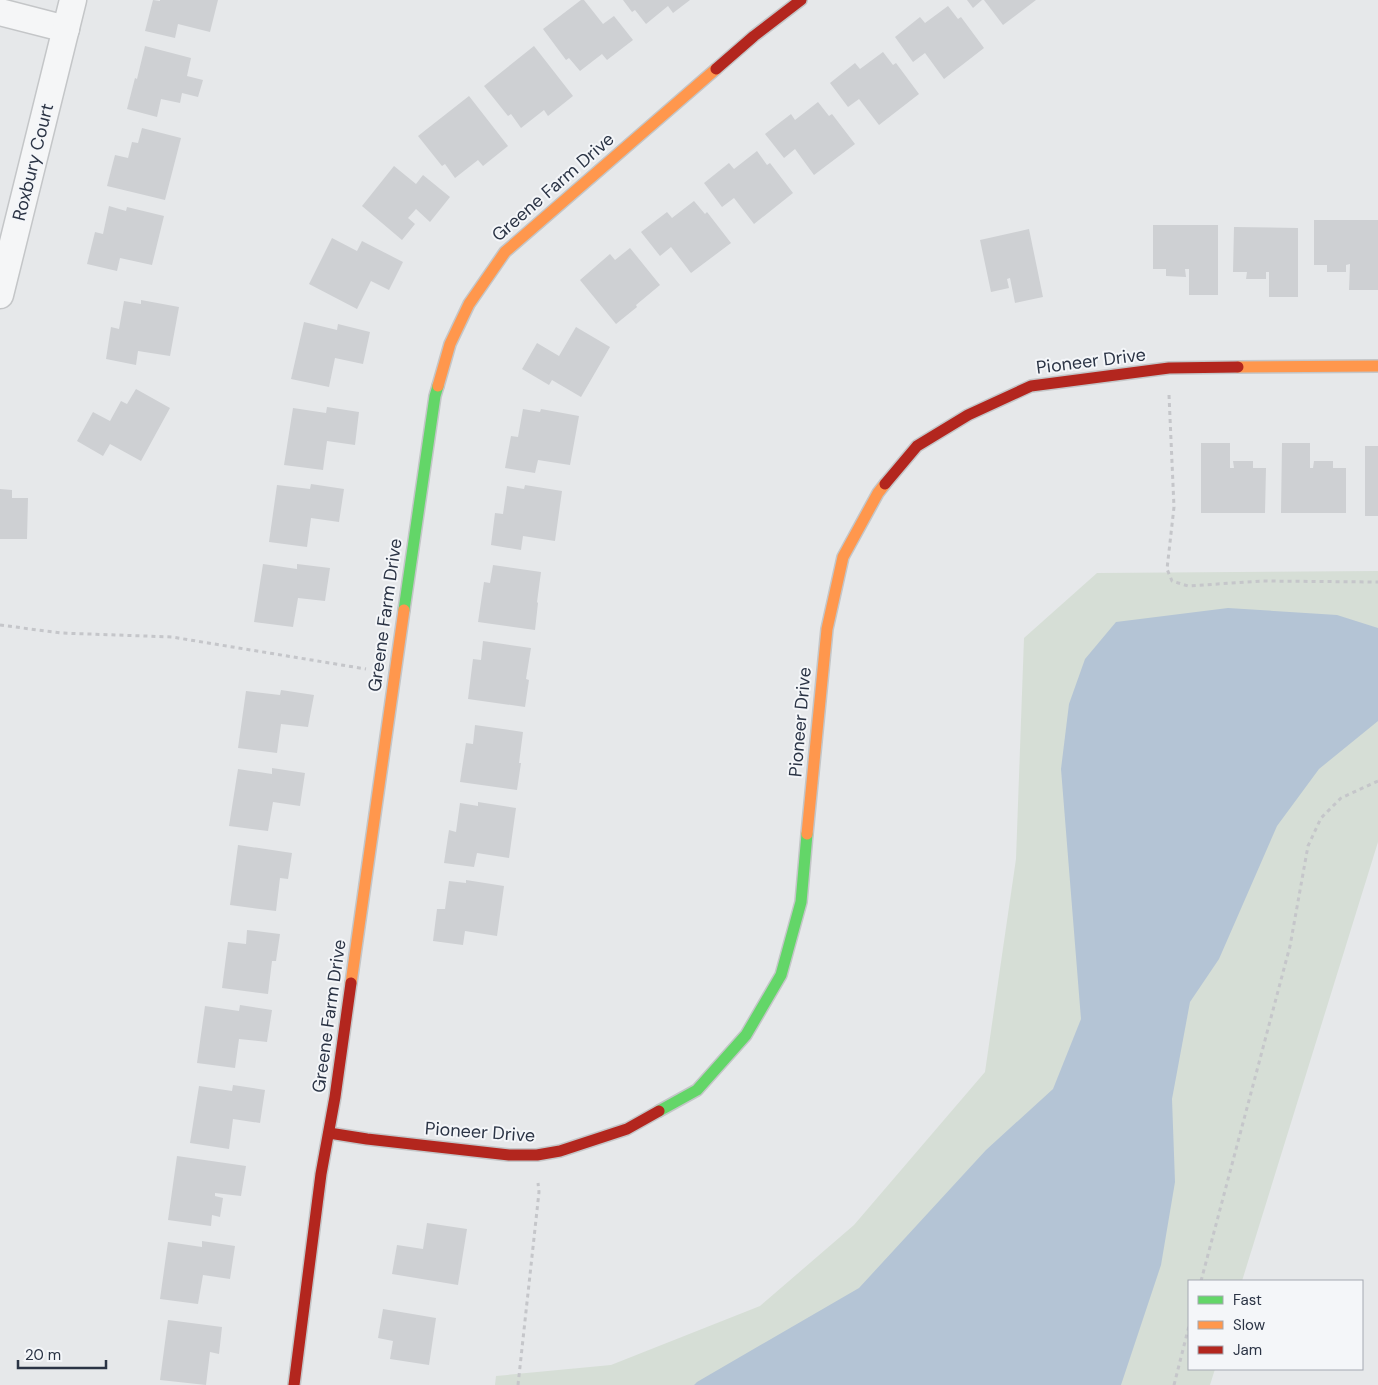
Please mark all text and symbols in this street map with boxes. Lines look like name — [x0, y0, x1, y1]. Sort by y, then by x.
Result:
street label: Roxbury Court — [7, 101, 59, 223]
street label: Greene Farm Drive — [487, 127, 619, 247]
street label: Pioneer Drive — [1035, 342, 1147, 380]
street label: Greene Farm Drive — [362, 537, 408, 693]
street label: Pioneer Drive — [783, 666, 817, 778]
street label: Greene Farm Drive — [306, 938, 352, 1094]
street label: Pioneer Drive — [424, 1116, 536, 1148]
legend — [1188, 1280, 1363, 1370]
text: Fast — [1233, 1290, 1262, 1310]
text: Slow — [1233, 1315, 1266, 1335]
scale bar — [18, 1338, 105, 1370]
text: Jam — [1233, 1340, 1262, 1360]
text: 20 m — [25, 1345, 61, 1365]

